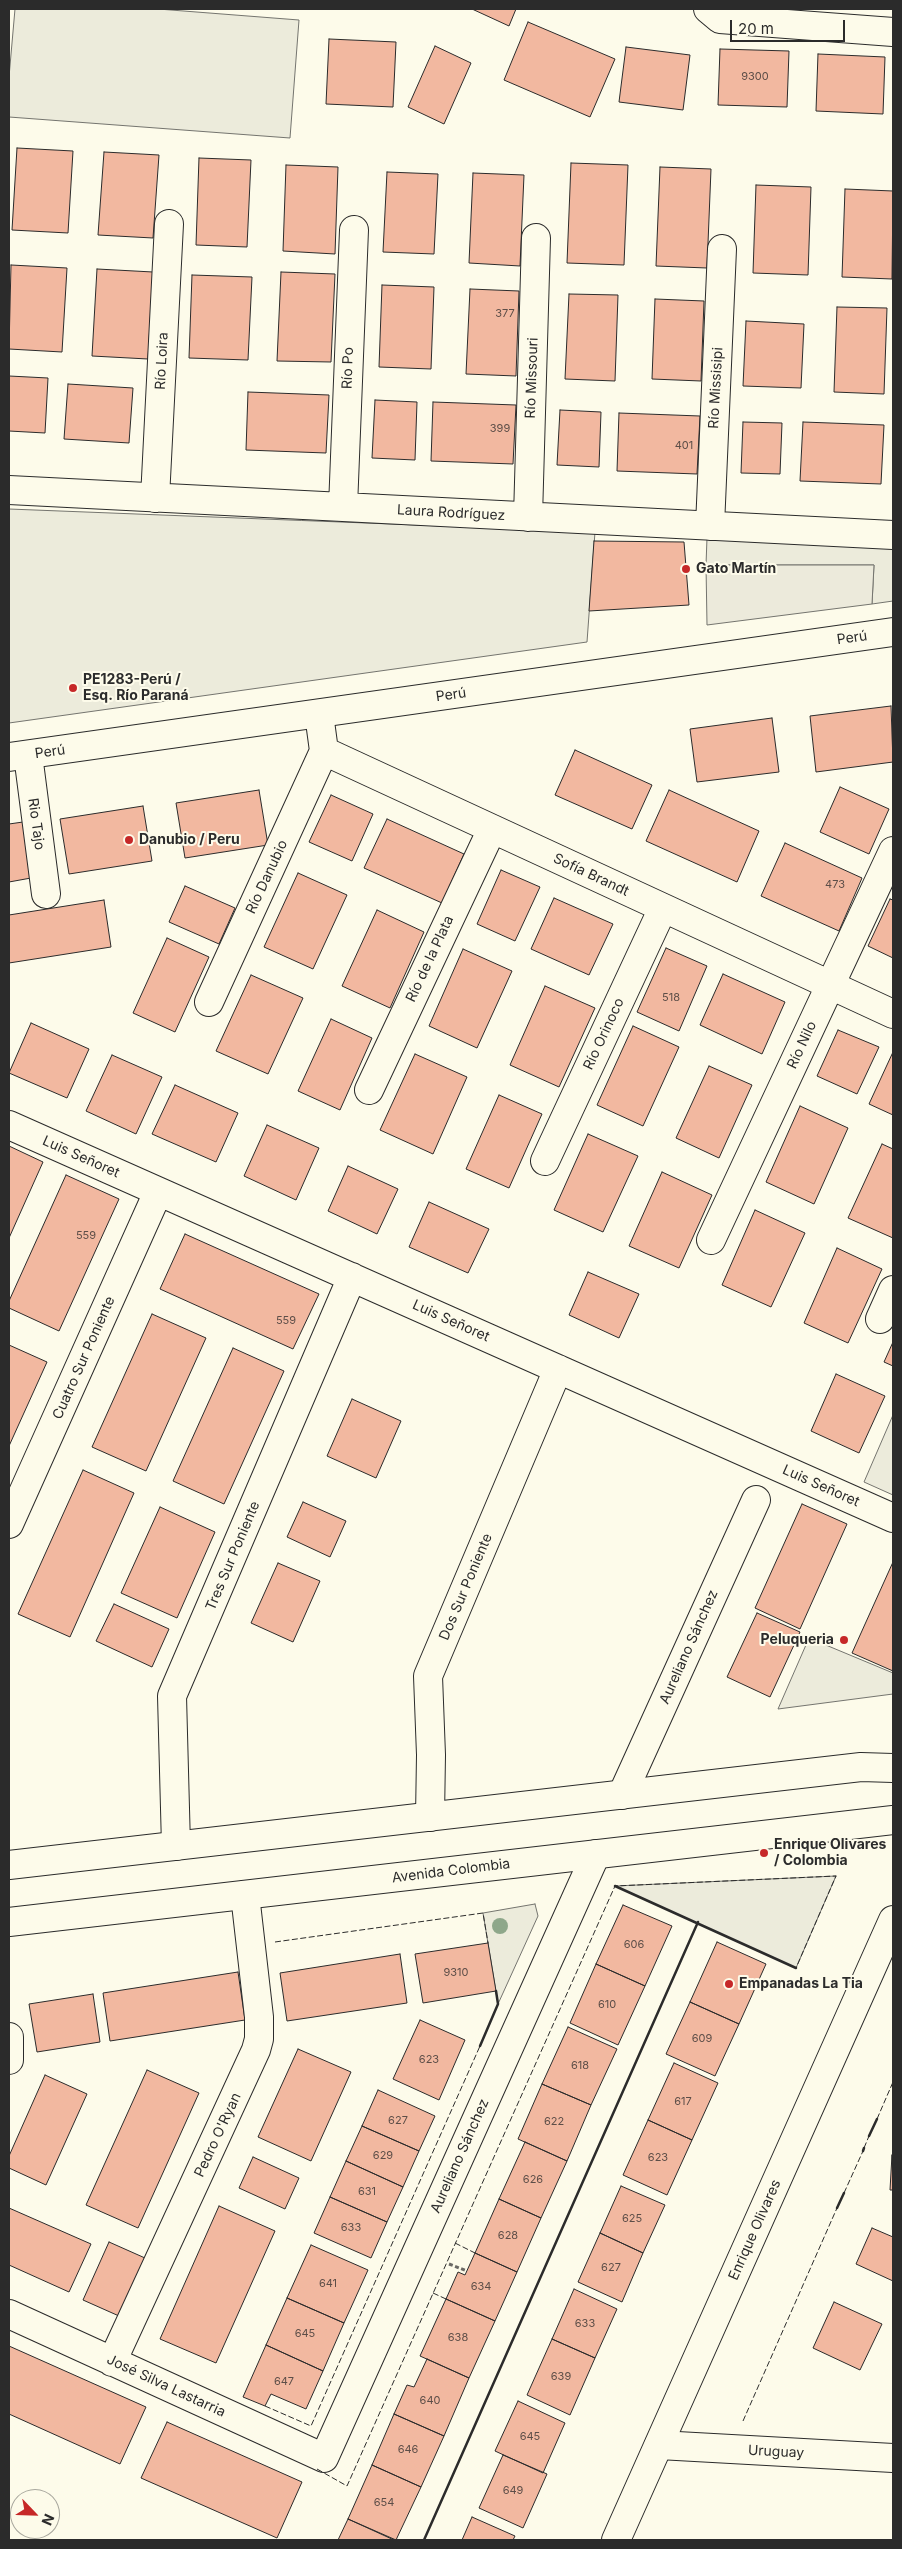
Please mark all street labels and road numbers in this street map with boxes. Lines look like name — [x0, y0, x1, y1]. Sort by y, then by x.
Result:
street label: Río Loira — [152, 332, 172, 390]
street label: Río Missouri — [522, 337, 542, 419]
street label: Río Po — [339, 347, 357, 389]
street label: Río Missisipi — [705, 347, 727, 429]
street label: Laura Rodríguez — [396, 502, 506, 524]
street label: Perú — [836, 628, 868, 648]
street label: Perú — [435, 685, 467, 705]
street label: Perú — [34, 742, 66, 762]
street label: Rio Tajo — [24, 797, 48, 851]
street label: Río Danubio — [243, 837, 291, 917]
street label: Sofía Brandt — [550, 850, 632, 900]
street label: Río de la Plata — [403, 913, 457, 1005]
street label: Río Orinoco — [580, 995, 628, 1073]
street label: Río Nilo — [784, 1019, 820, 1071]
street label: Luis Señoret — [40, 1133, 122, 1181]
street label: Cuatro Sur Poniente — [49, 1294, 119, 1422]
street label: Luis Señoret — [410, 1297, 492, 1345]
street label: Luis Señoret — [780, 1462, 862, 1510]
street label: Tres Sur Poniente — [202, 1499, 264, 1613]
street label: Dos Sur Poniente — [436, 1531, 496, 1643]
street label: Aureliano Sánchez — [656, 1587, 722, 1707]
street label: Avenida Colombia — [391, 1855, 511, 1887]
street label: Pedro O'Ryan — [191, 2090, 245, 2180]
street label: Aureliano Sánchez — [427, 2096, 493, 2216]
street label: Enrique Olivares — [725, 2177, 785, 2283]
street label: José Silva Lastarria — [104, 2351, 228, 2421]
street label: Uruguay — [747, 2442, 805, 2462]

